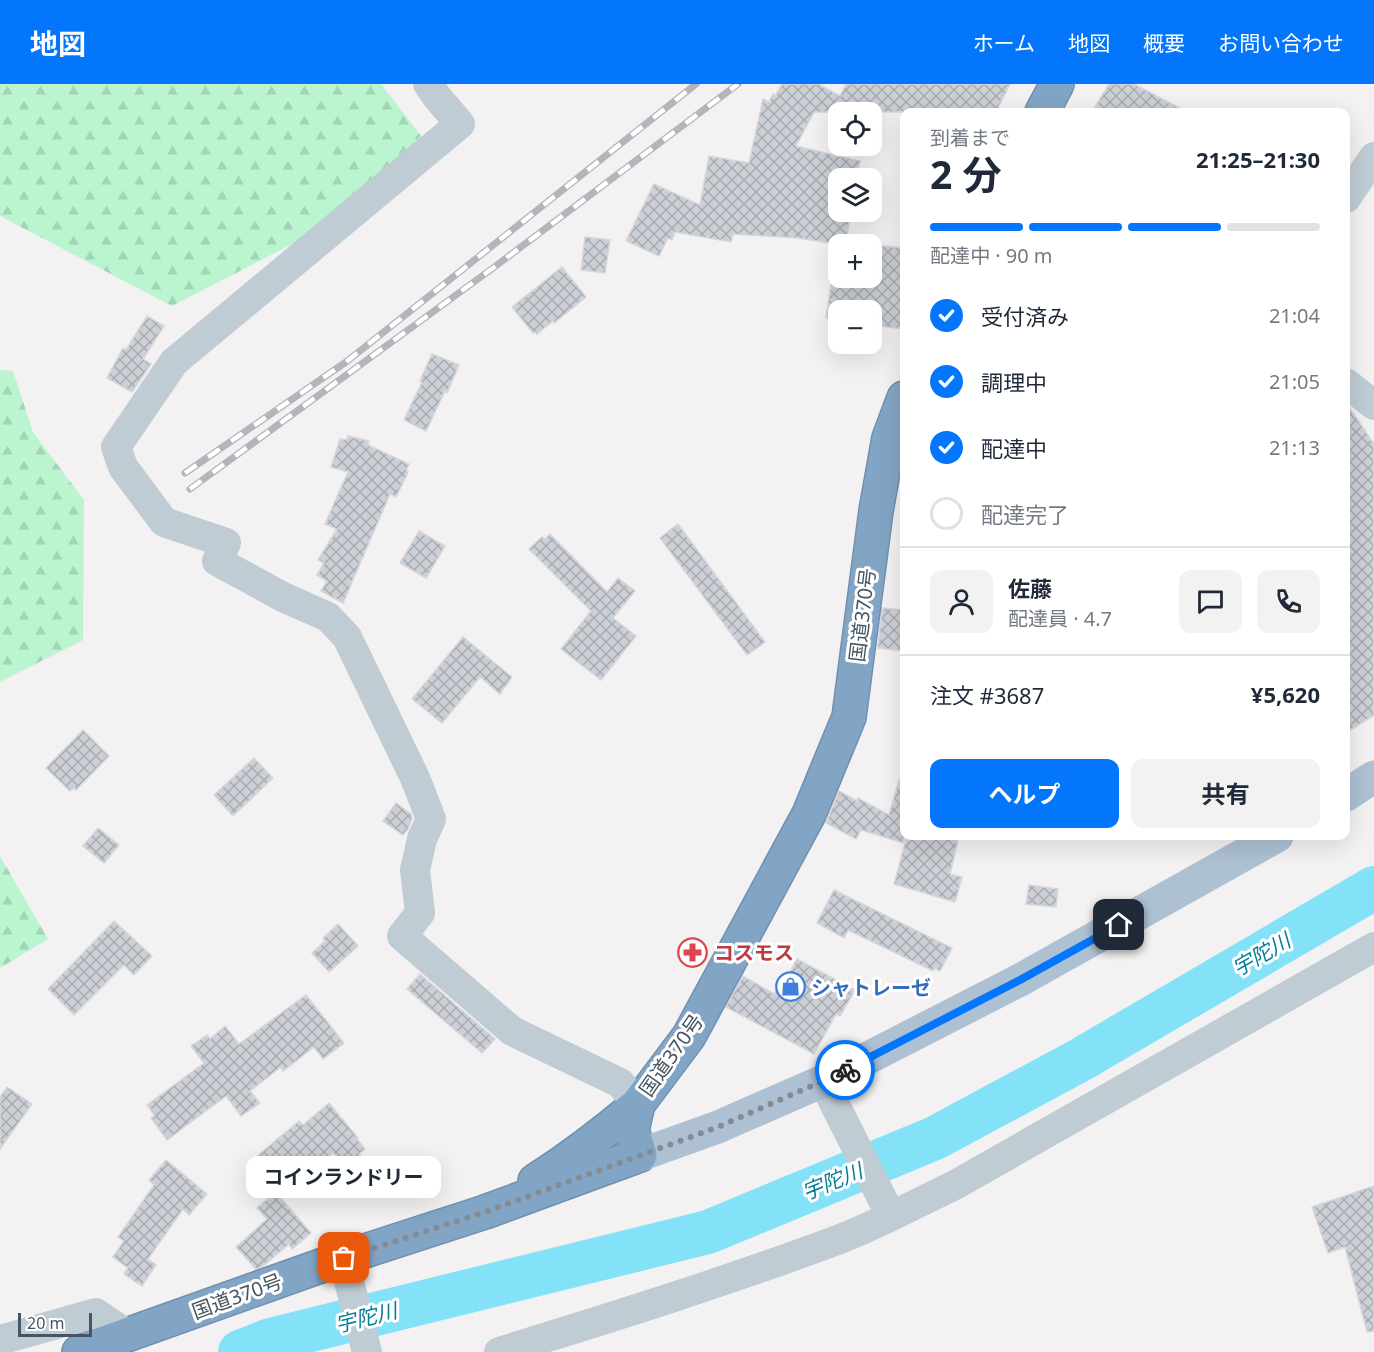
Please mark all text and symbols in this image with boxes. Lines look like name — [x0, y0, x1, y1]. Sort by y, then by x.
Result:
text: 地図 — [30, 24, 86, 62]
text: ホーム — [973, 29, 1035, 57]
text: 地図 — [1068, 29, 1110, 57]
text: 概要 — [1143, 29, 1185, 57]
text: お問い合わせ — [1218, 29, 1344, 57]
map controls — [828, 102, 882, 354]
button: locate — [828, 102, 882, 156]
text: 到着まで — [930, 124, 1010, 151]
text: 21:25–21:30 — [1196, 144, 1320, 174]
text: 2 分 — [930, 147, 1001, 200]
button: layers — [828, 168, 882, 222]
button: + — [828, 234, 882, 288]
text: 配達中 · 90 m — [930, 242, 1053, 269]
icon: check — [930, 299, 963, 332]
button: − — [828, 300, 882, 354]
text: 受付済み — [981, 301, 1069, 331]
text: 21:04 — [1269, 302, 1320, 329]
icon: check — [930, 365, 963, 398]
text: 調理中 — [981, 367, 1047, 397]
text: 21:05 — [1269, 368, 1320, 395]
icon: check — [930, 431, 963, 464]
text: 配達中 — [981, 433, 1047, 463]
text: 21:13 — [1269, 434, 1320, 461]
text: 配達完了 — [981, 499, 1069, 529]
street label: 国道370号 — [843, 567, 881, 663]
button: person — [930, 570, 993, 633]
button: chat — [1179, 570, 1242, 633]
button: phone — [1257, 570, 1320, 633]
text: 佐藤 — [1008, 573, 1052, 603]
text: 配達員 · 4.7 — [1008, 605, 1112, 632]
text: ¥5,620 — [1251, 679, 1320, 709]
text: 注文 #3687 — [930, 680, 1044, 710]
button: ヘルプ — [930, 759, 1119, 828]
button: 共有 — [1131, 759, 1320, 828]
pin — [1093, 899, 1144, 950]
icon: home — [1102, 908, 1135, 941]
water label: 宇陀川 — [1227, 925, 1297, 982]
pharmacy icon: コスモス — [677, 936, 709, 968]
place label: コスモス — [714, 939, 794, 966]
shop icon: シャトレーゼ — [774, 971, 806, 1003]
place label: シャトレーゼ — [811, 974, 931, 1001]
street label: 国道370号 — [633, 1009, 709, 1101]
courier — [815, 1040, 875, 1100]
icon: bike — [829, 1054, 862, 1087]
water label: 宇陀川 — [798, 1155, 868, 1206]
callout: コインランドリー — [246, 1156, 442, 1198]
text: コインランドリー — [264, 1163, 424, 1190]
pin — [318, 1232, 369, 1283]
icon: bag — [327, 1241, 360, 1274]
street label: 国道370号 — [188, 1267, 286, 1325]
water label: 宇陀川 — [332, 1295, 402, 1338]
scale bar — [18, 1310, 92, 1338]
text: 20 m — [27, 1312, 64, 1334]

